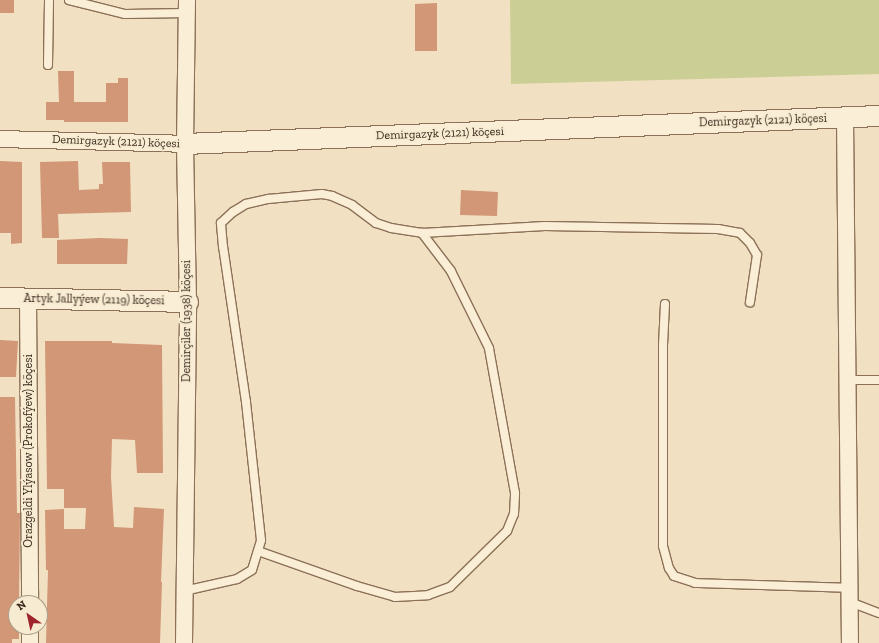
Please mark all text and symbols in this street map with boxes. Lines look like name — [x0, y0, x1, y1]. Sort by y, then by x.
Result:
street label: Demirgazyk (2121) köçesi — [699, 112, 827, 130]
street label: Demirgazyk (2121) köçesi — [376, 125, 504, 143]
street label: Demirgazyk (2121) köçesi — [52, 133, 180, 151]
street label: Demirçiler (1938) köçesi — [180, 260, 194, 382]
street label: Artyk Jallyýew (2119) köçesi — [23, 292, 165, 308]
street label: Orazgeldi Ylýasow (Prokofýew) köçesi — [22, 354, 36, 548]
north arrow — [8, 595, 48, 635]
text: N — [14, 598, 29, 613]

